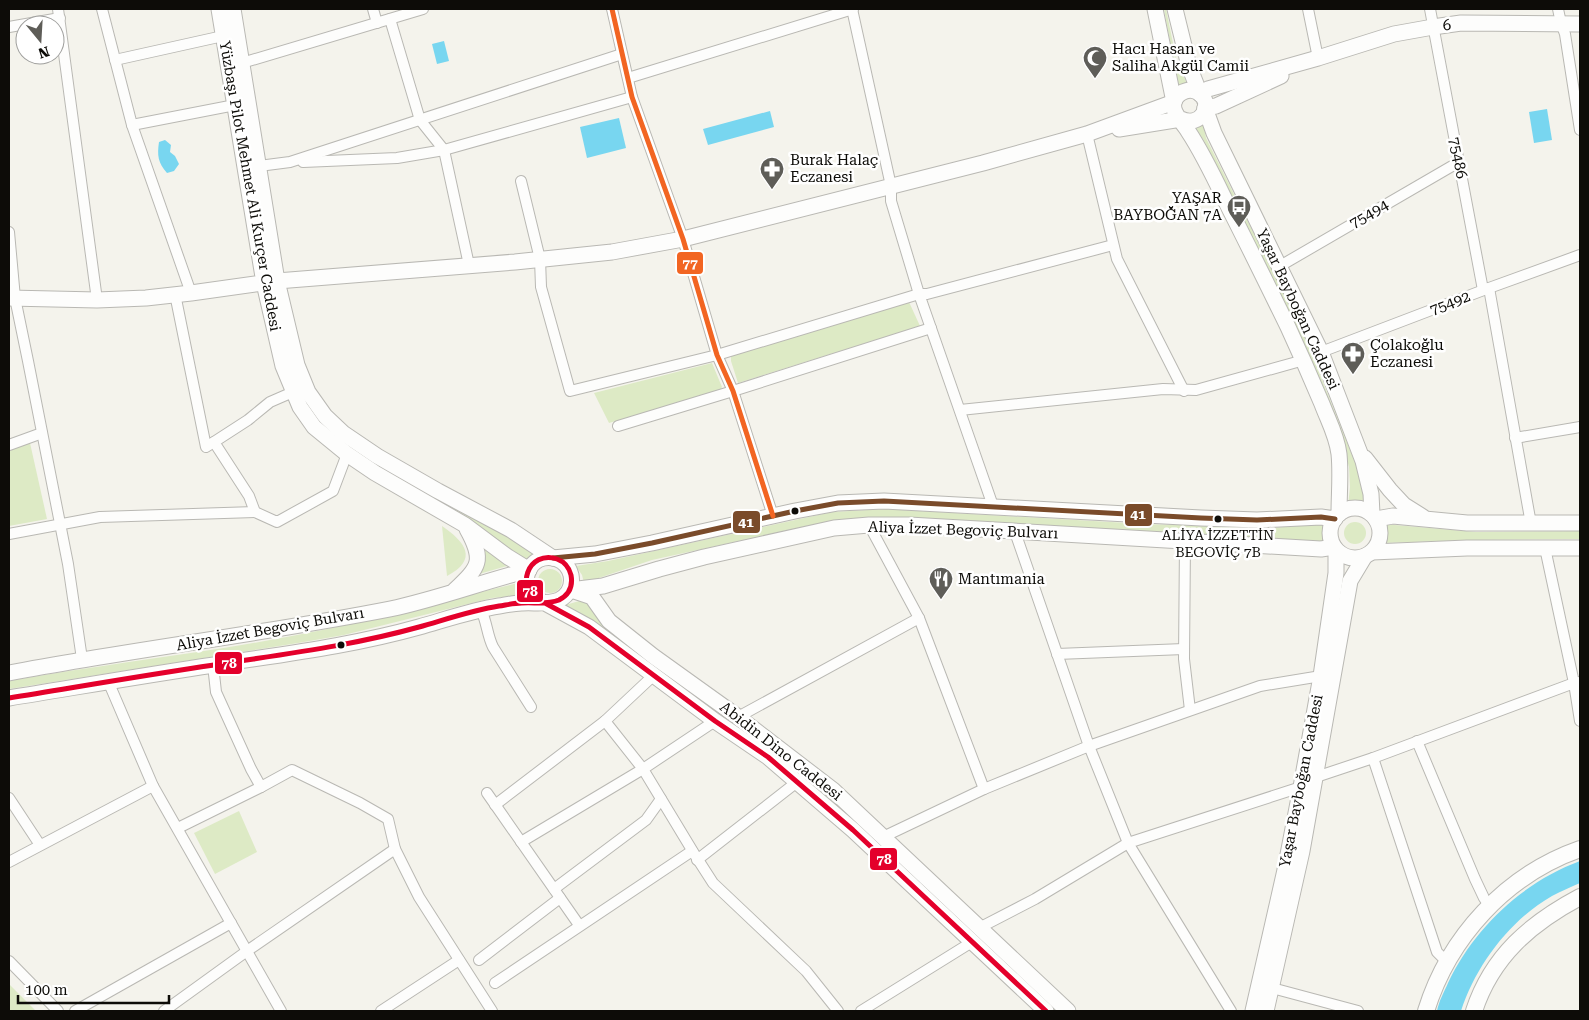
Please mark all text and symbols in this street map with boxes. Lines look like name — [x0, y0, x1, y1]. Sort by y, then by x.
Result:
north arrow — [15, 15, 65, 65]
street label: 6 — [1442, 16, 1452, 34]
street label: Yüzbaşı Pilot Mehmet Ali Kurçer Caddesi — [216, 39, 284, 333]
place label: Hacı Hasan ve Saliha Akgül Camii — [1112, 40, 1249, 75]
text: N — [36, 43, 52, 62]
mosque icon: Hacı Hasan ve Saliha Akgül Camii — [1082, 45, 1108, 79]
street label: 75486 — [1445, 136, 1471, 180]
place label: Burak Halaç Eczanesi — [790, 151, 878, 186]
pharmacy icon: Burak Halaç Eczanesi — [759, 156, 785, 190]
place label: YAŞAR BAYBOĞAN 7A — [1113, 189, 1223, 224]
bus stop icon: YAŞAR BAYBOĞAN 7A — [1226, 194, 1252, 228]
street label: 75494 — [1346, 195, 1392, 232]
street label: Yaşar Bayboğan Caddesi — [1253, 226, 1343, 393]
line badge: 77 — [676, 251, 704, 275]
text: 77 — [682, 255, 698, 271]
street label: 75492 — [1427, 287, 1473, 319]
place label: Çolakoğlu Eczanesi — [1370, 336, 1444, 371]
pharmacy icon: Çolakoğlu Eczanesi — [1340, 341, 1366, 375]
line badge: 41 — [1124, 503, 1153, 527]
unlabelled marker — [790, 506, 800, 516]
text: 41 — [1130, 506, 1146, 522]
line badge: 41 — [732, 510, 761, 534]
text: 41 — [738, 514, 754, 530]
marker: ALİYA İZZETTİN BEGOVİÇ 7B — [1213, 514, 1223, 524]
street label: Aliya İzzet Begoviç Bulvarı — [868, 518, 1059, 542]
place label: ALİYA İZZETTİN BEGOVİÇ 7B — [1162, 527, 1274, 560]
restaurant icon: Mantımania — [928, 566, 954, 600]
place label: Mantımania — [958, 570, 1045, 588]
line badge: 78 — [516, 579, 544, 603]
text: 78 — [522, 583, 538, 599]
street label: Aliya İzzet Begoviç Bulvarı — [175, 604, 366, 654]
unlabelled marker — [336, 640, 346, 650]
line badge: 78 — [214, 651, 243, 675]
text: 78 — [221, 655, 237, 671]
street label: Yaşar Bayboğan Caddesi — [1275, 693, 1327, 869]
street label: Abidin Dino Caddesi — [716, 698, 846, 804]
line badge: 78 — [869, 847, 898, 871]
text: 78 — [876, 851, 892, 867]
scale bar — [18, 972, 169, 1004]
text: 100 m — [25, 981, 68, 999]

